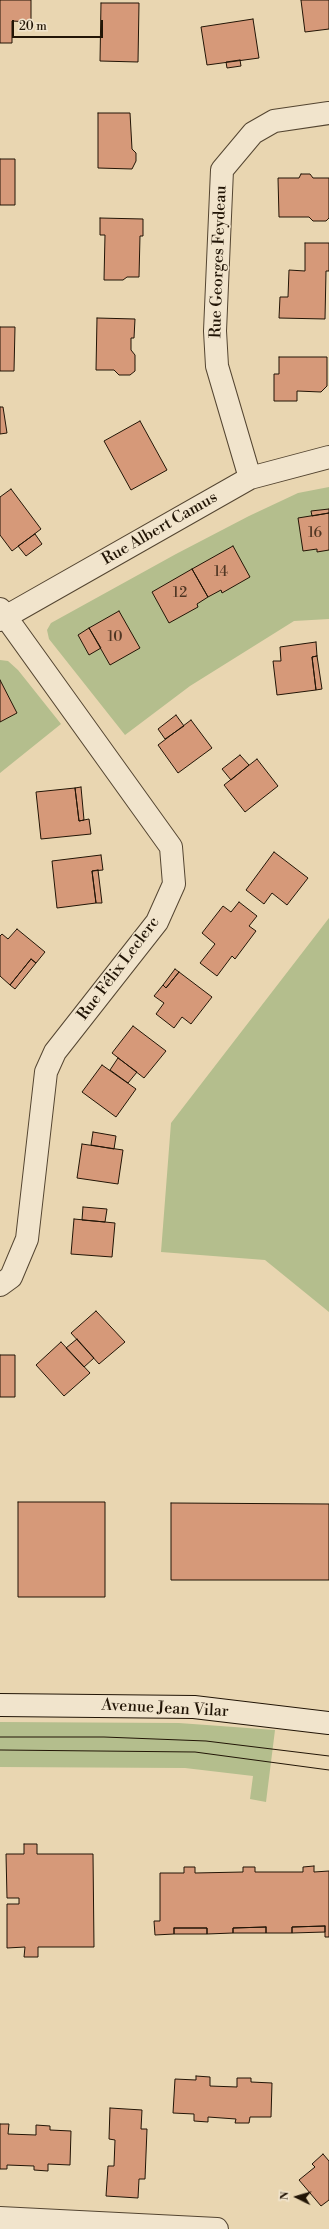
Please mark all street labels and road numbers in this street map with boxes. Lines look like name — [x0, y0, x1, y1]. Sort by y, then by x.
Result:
street label: Rue Georges Feydeau — [207, 185, 231, 339]
street label: Rue Albert Camus — [99, 488, 221, 570]
street label: Rue Félix Leclerc — [74, 913, 164, 1025]
street label: Avenue Jean Vilar — [101, 1696, 229, 1722]

